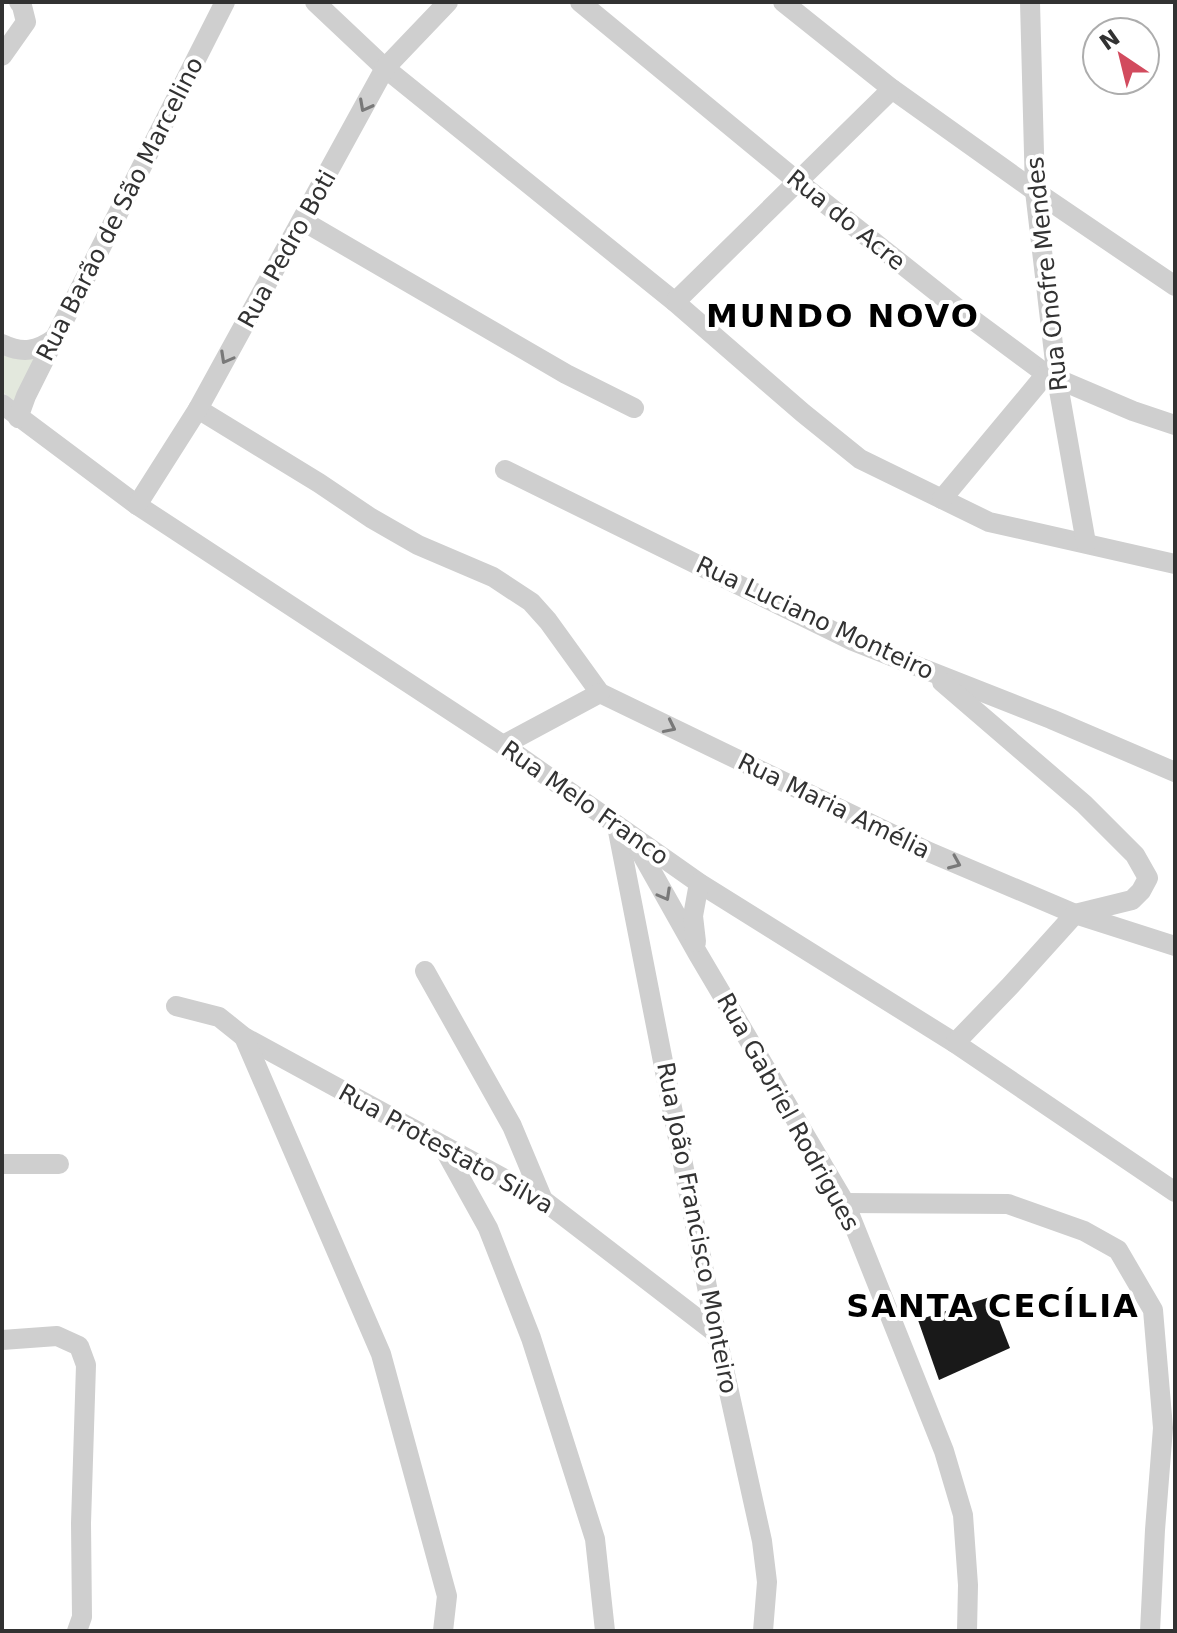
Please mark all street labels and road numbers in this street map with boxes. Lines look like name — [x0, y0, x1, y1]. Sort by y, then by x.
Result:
street label: Rua Barão de São Marcelino — [31, 52, 209, 366]
street label: Rua Onofre Mendes — [1021, 156, 1073, 392]
street label: Rua do Acre — [781, 164, 911, 276]
street label: Rua Pedro Boti — [232, 165, 342, 333]
street label: Rua Luciano Monteiro — [692, 551, 938, 685]
street label: Rua Melo Franco — [496, 735, 674, 871]
street label: Rua Maria Amélia — [733, 747, 935, 865]
street label: Rua Gabriel Rodrigues — [711, 988, 865, 1236]
street label: Rua João Francisco Monteiro — [651, 1060, 743, 1396]
street label: Rua Protestato Silva — [334, 1078, 558, 1220]

